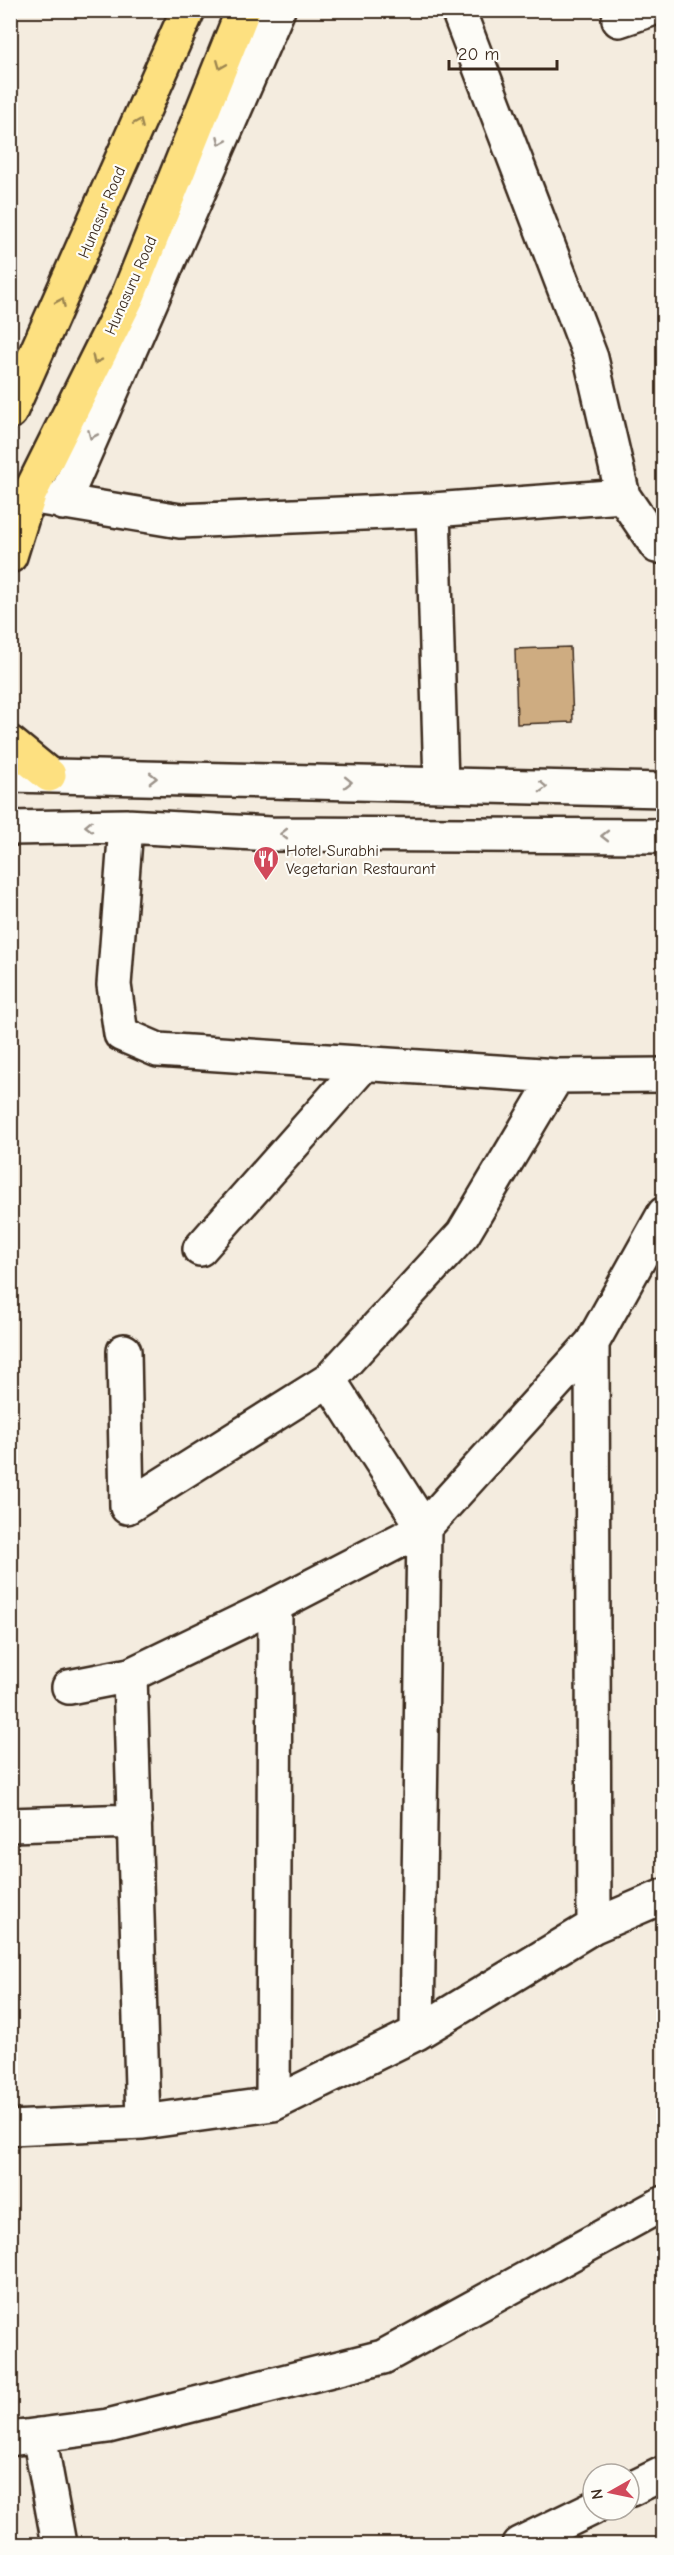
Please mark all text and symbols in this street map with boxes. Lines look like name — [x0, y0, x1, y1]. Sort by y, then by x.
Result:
scale bar — [449, 33, 557, 71]
text: 20 m — [458, 44, 499, 65]
one-way arrow — [216, 58, 228, 69]
one-way arrow — [132, 118, 144, 129]
one-way arrow — [216, 135, 228, 146]
street label: Hunasur Road — [75, 164, 129, 261]
street label: Hunasuru Road — [101, 233, 161, 338]
one-way arrow — [54, 297, 66, 308]
one-way arrow — [91, 354, 103, 365]
one-way arrow — [87, 429, 99, 440]
one-way arrow — [148, 772, 157, 784]
one-way arrow — [343, 776, 352, 788]
one-way arrow — [538, 781, 547, 793]
one-way arrow — [85, 820, 94, 832]
one-way arrow — [280, 828, 289, 840]
one-way arrow — [601, 830, 610, 842]
place label: Hotel Surabhi Vegetarian Restaurant — [286, 842, 436, 878]
restaurant icon: Hotel Surabhi Vegetarian Restaurant — [251, 844, 281, 882]
north arrow — [581, 2462, 641, 2522]
text: N — [587, 2488, 607, 2501]

